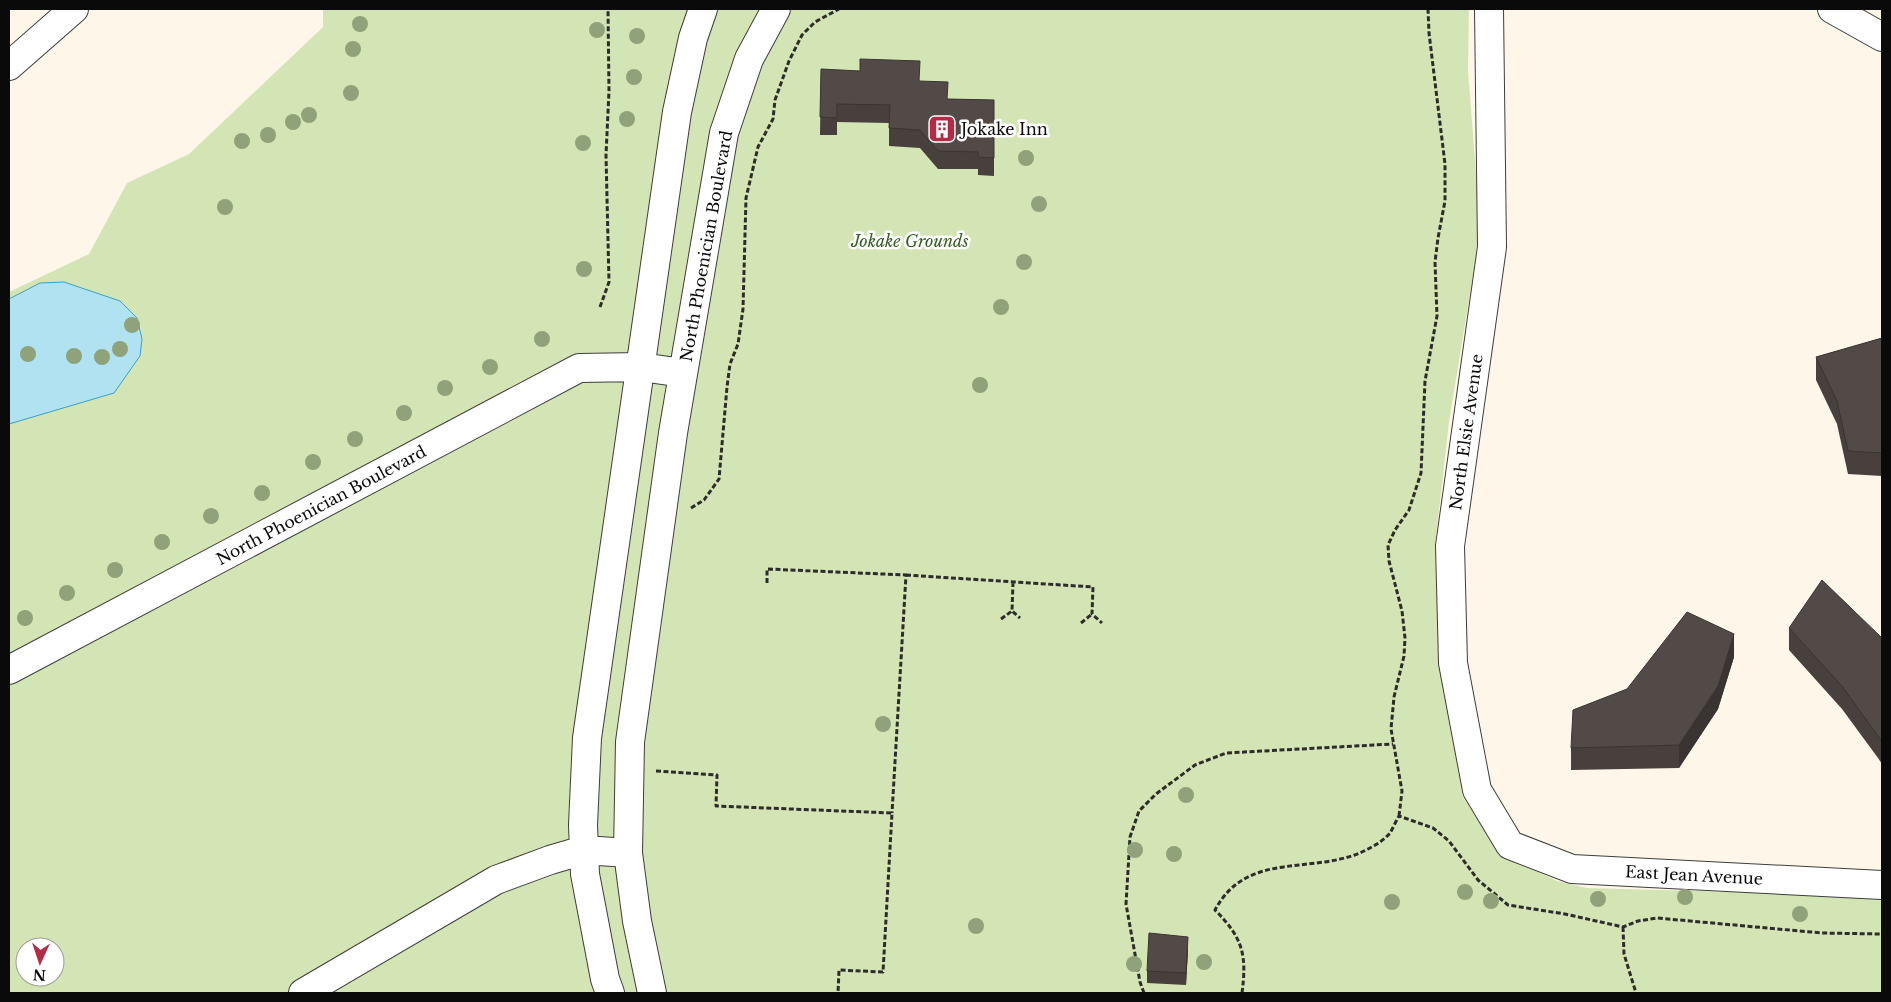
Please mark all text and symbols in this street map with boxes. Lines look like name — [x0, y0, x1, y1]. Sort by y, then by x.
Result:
building icon: Jokake Inn — [927, 114, 957, 144]
place label: Jokake Inn — [959, 119, 1048, 139]
street label: North Phoenician Boulevard — [676, 129, 736, 363]
park label: Jokake Grounds — [850, 231, 969, 251]
street label: North Elsie Avenue — [1445, 353, 1487, 511]
street label: North Phoenician Boulevard — [213, 441, 429, 569]
street label: East Jean Avenue — [1624, 861, 1764, 889]
north arrow — [15, 937, 65, 987]
text: N — [32, 966, 46, 984]

